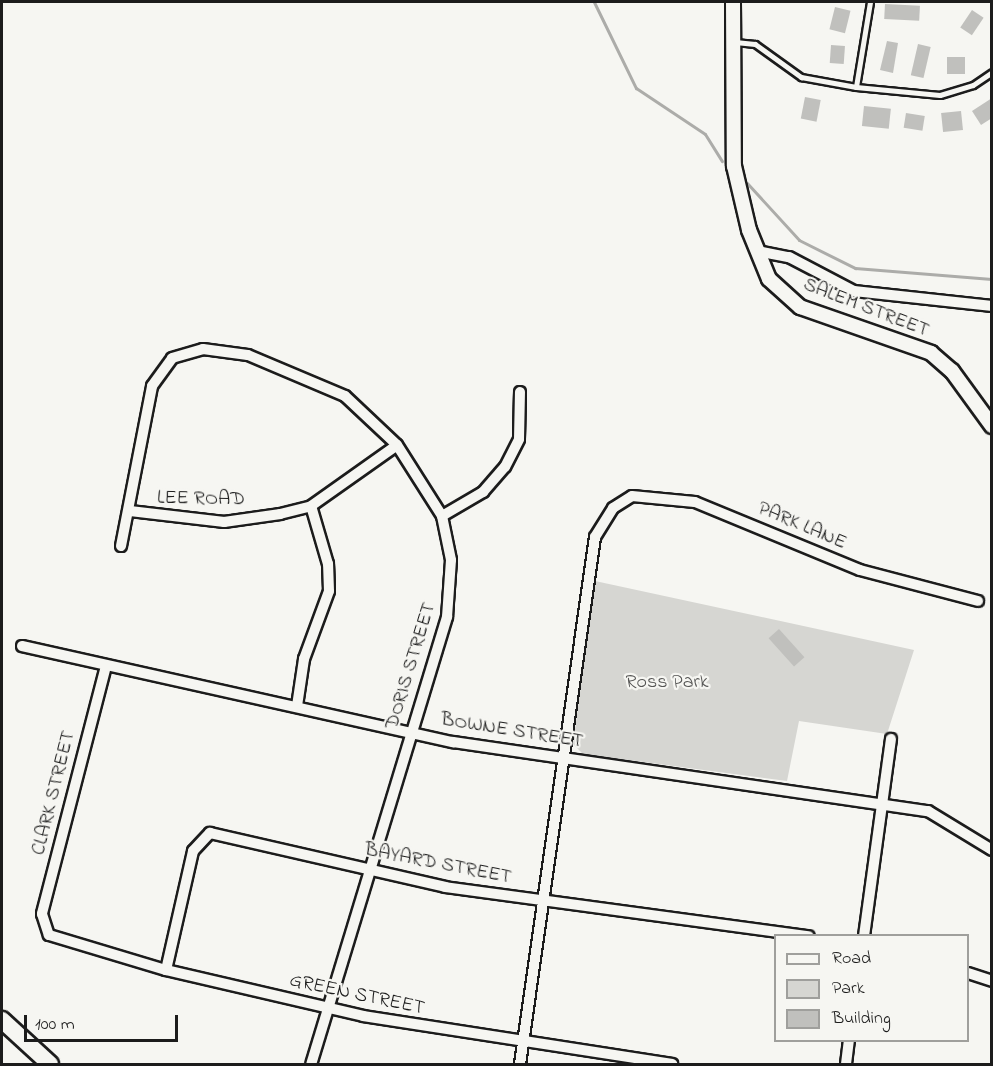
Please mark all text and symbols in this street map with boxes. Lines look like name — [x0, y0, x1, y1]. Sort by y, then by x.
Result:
street label: SALEM STREET — [800, 273, 932, 343]
street label: LEE ROAD — [157, 486, 245, 512]
street label: PARK LANE — [754, 497, 850, 555]
street label: DORIS STREET — [380, 600, 442, 732]
park label: Ross Park — [626, 670, 708, 694]
street label: BOWNE STREET — [439, 708, 585, 754]
street label: CLARK STREET — [27, 728, 81, 858]
street label: BAYARD STREET — [363, 838, 513, 890]
legend — [774, 934, 969, 1042]
text: Road — [832, 946, 871, 972]
street label: GREEN STREET — [287, 969, 427, 1021]
text: Park — [832, 976, 865, 1002]
scale bar — [27, 1003, 182, 1041]
text: Building — [832, 1006, 891, 1032]
text: 100 m — [35, 1012, 75, 1038]

